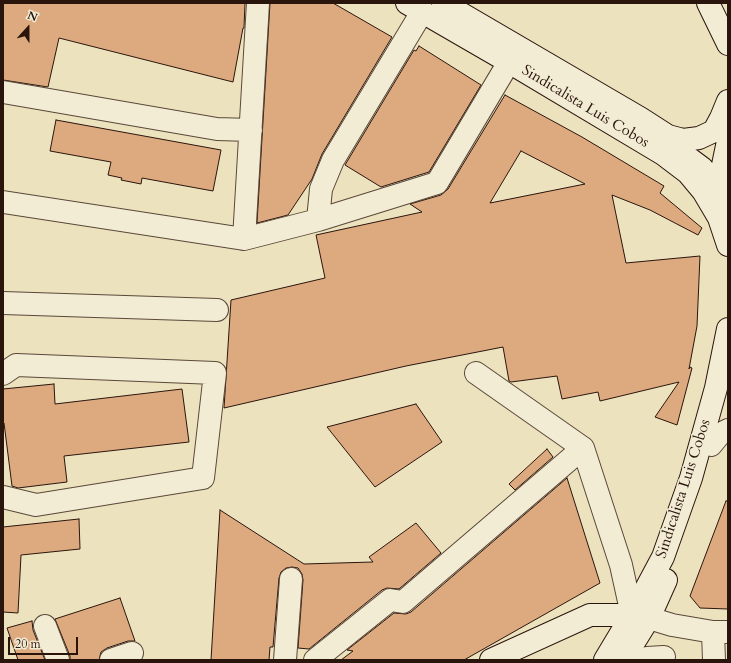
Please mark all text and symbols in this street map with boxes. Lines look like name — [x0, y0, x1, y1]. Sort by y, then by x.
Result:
north arrow — [8, 8, 48, 48]
text: N — [25, 8, 40, 25]
street label: Sindicalista Luis Cobos — [518, 62, 652, 152]
street label: Sindicalista Luis Cobos — [653, 417, 715, 561]
scale bar — [10, 629, 80, 655]
text: 20 m — [15, 636, 41, 652]

